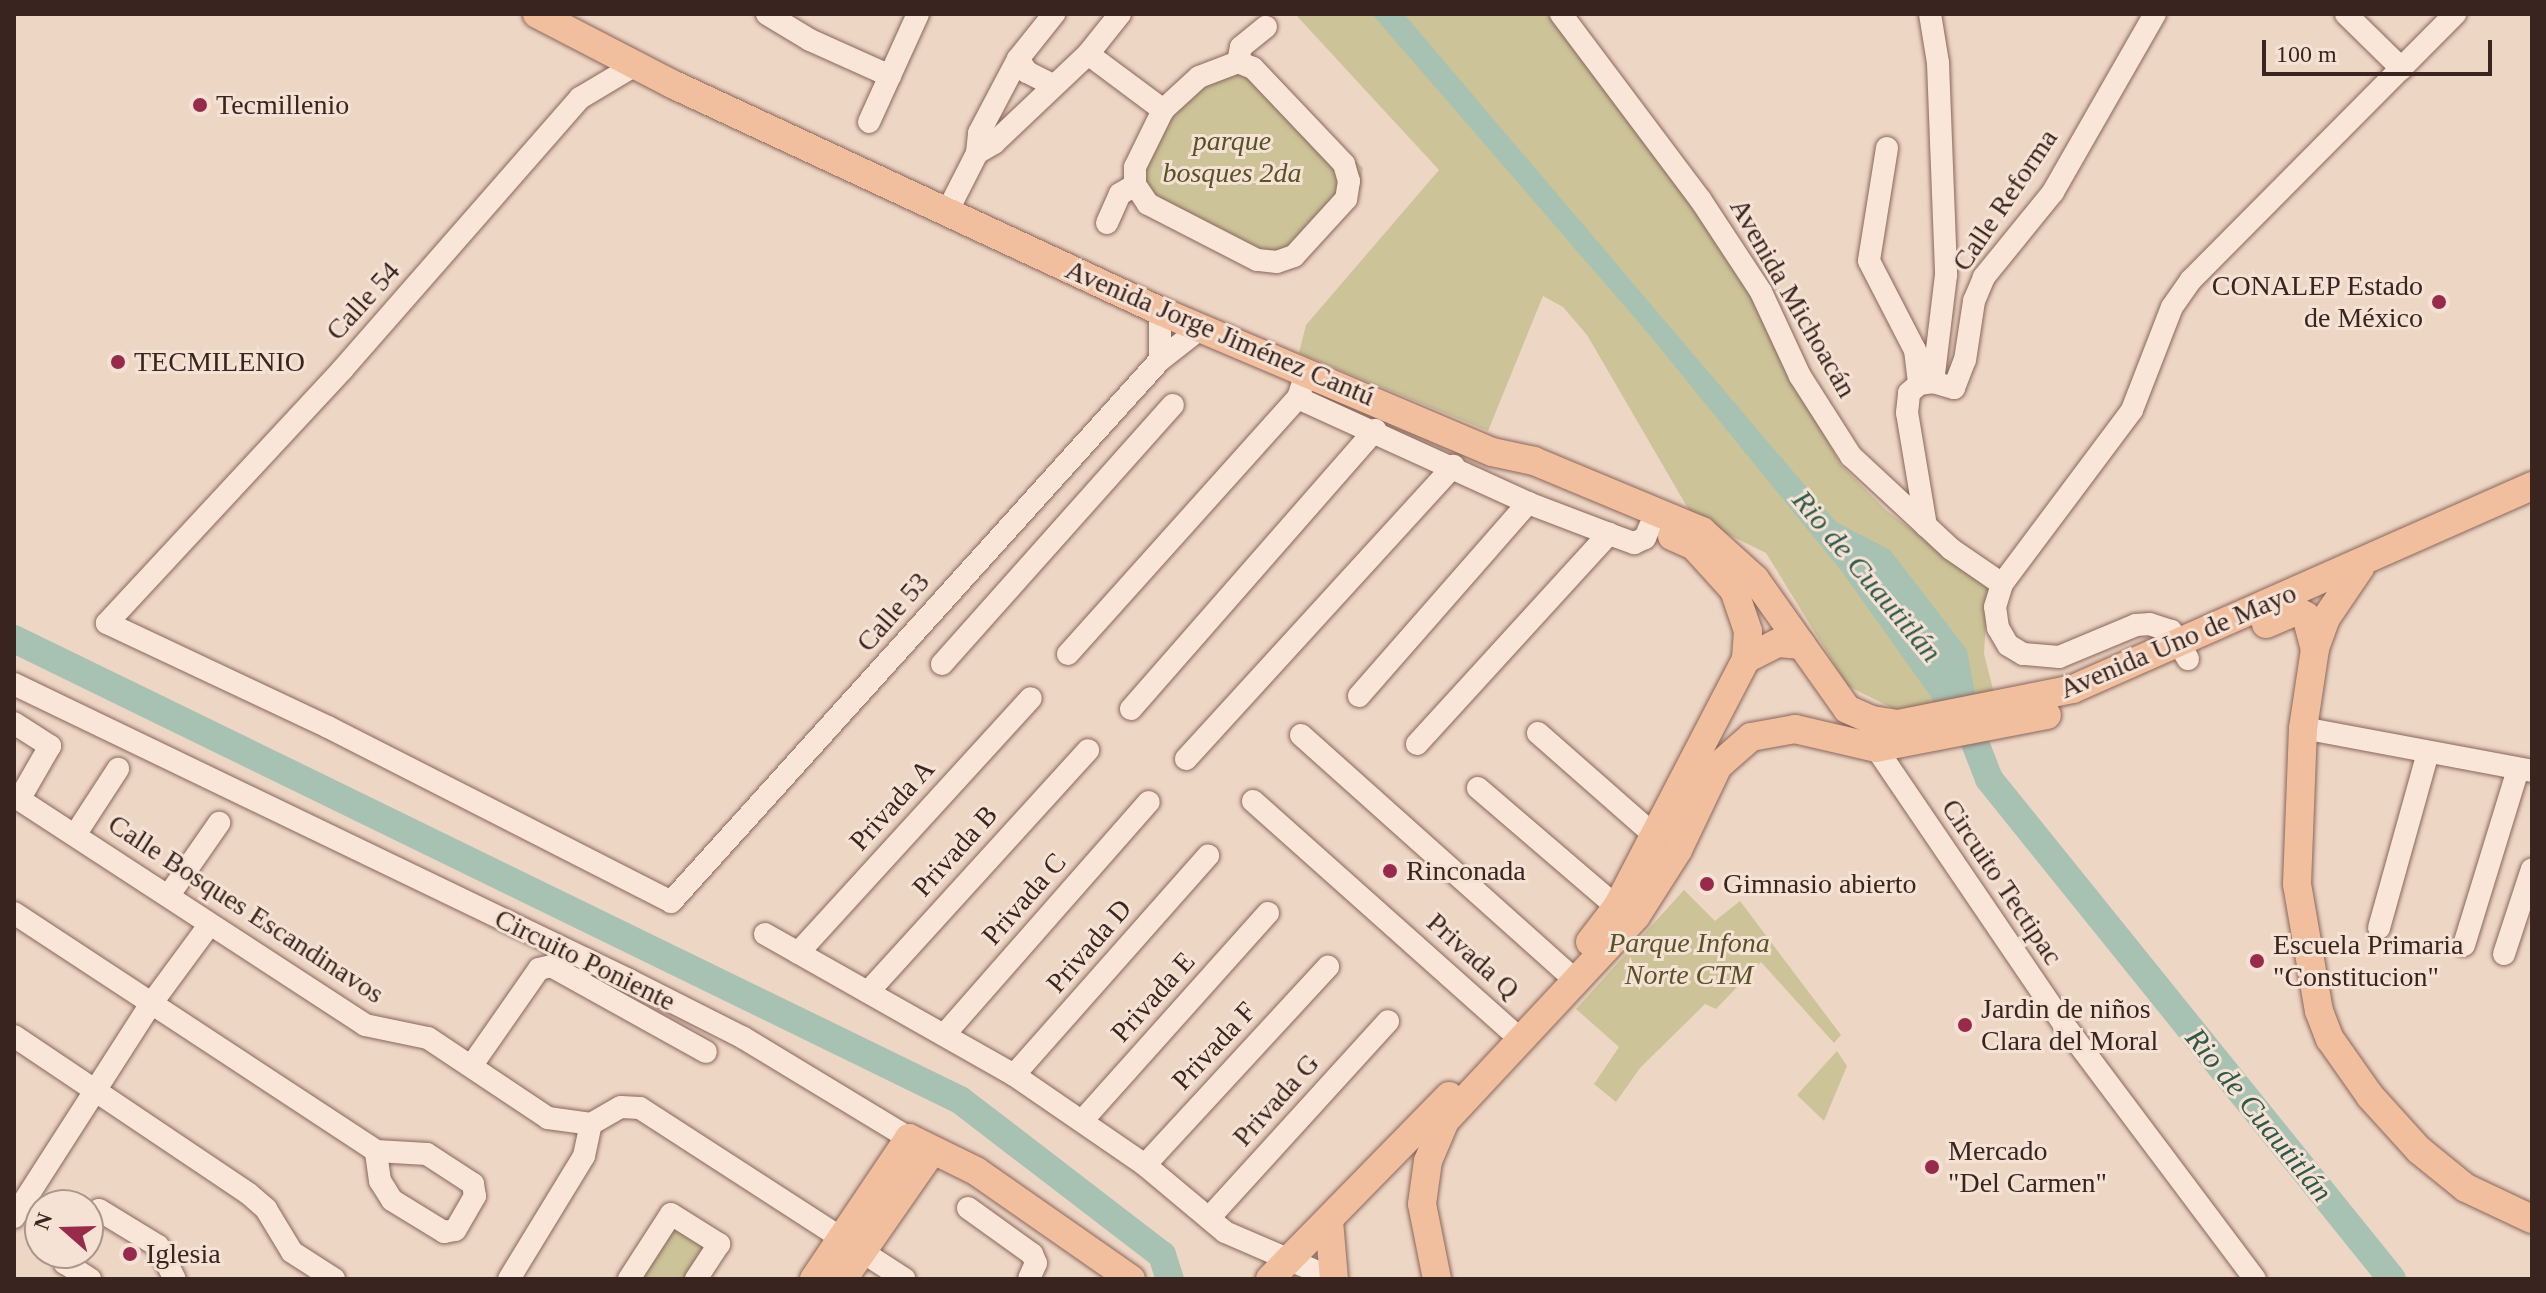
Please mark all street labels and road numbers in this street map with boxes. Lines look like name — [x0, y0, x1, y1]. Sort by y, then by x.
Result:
street label: Calle Reforma — [1945, 123, 2065, 277]
street label: Avenida Michoacán — [1722, 193, 1864, 403]
street label: Avenida Jorge Jiménez Cantú — [1060, 253, 1380, 413]
street label: Calle 54 — [319, 255, 407, 347]
street label: Calle 53 — [849, 565, 937, 659]
street label: Avenida Uno de Mayo — [2055, 576, 2301, 706]
street label: Privada A — [842, 752, 942, 858]
street label: Circuito Tectipac — [1934, 793, 2070, 971]
street label: Privada B — [905, 798, 1005, 904]
street label: Calle Bosques Escandinavos — [102, 807, 390, 1011]
street label: Privada C — [975, 846, 1073, 952]
street label: Privada D — [1039, 892, 1139, 1000]
street label: Circuito Poniente — [489, 902, 681, 1018]
street label: Privada Q — [1420, 906, 1526, 1006]
street label: Privada E — [1104, 945, 1202, 1049]
street label: Privada F — [1165, 995, 1263, 1097]
street label: Privada G — [1226, 1047, 1326, 1153]

